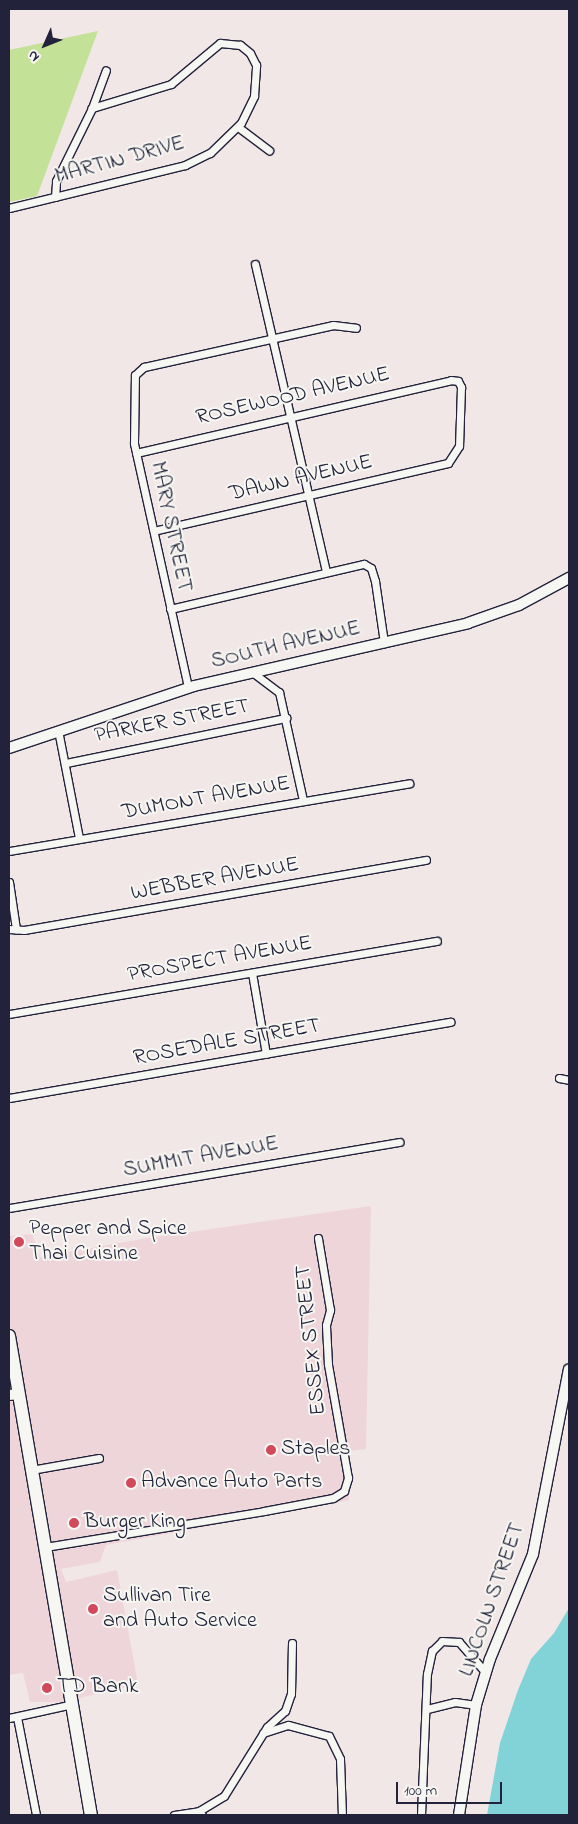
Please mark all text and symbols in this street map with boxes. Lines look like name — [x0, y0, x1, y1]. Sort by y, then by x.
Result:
north arrow — [20, 20, 70, 70]
text: N — [23, 45, 45, 66]
street label: MARTIN DRIVE — [52, 131, 188, 191]
street label: ROSEWOOD AVENUE — [194, 362, 392, 432]
street label: DAWN AVENUE — [227, 450, 375, 508]
street label: MARY STREET — [143, 459, 197, 595]
street label: SOUTH AVENUE — [209, 616, 363, 676]
street label: PARKER STREET — [92, 694, 252, 750]
street label: DUMONT AVENUE — [120, 771, 292, 827]
street label: WEBBER AVENUE — [129, 852, 301, 908]
street label: PROSPECT AVENUE — [126, 931, 314, 989]
street label: ROSEDALE STREET — [132, 1014, 322, 1072]
street label: SUMMIT AVENUE — [121, 1131, 281, 1185]
place label: Pepper and Spice Thai Cuisine — [29, 1216, 187, 1268]
marker: Pepper and Spice Thai Cuisine — [13, 1236, 25, 1248]
street label: ESSEX STREET — [291, 1263, 333, 1417]
place label: Staples — [281, 1437, 350, 1463]
marker: Staples — [265, 1444, 277, 1456]
place label: Advance Auto Parts — [141, 1470, 322, 1496]
marker: Advance Auto Parts — [125, 1477, 137, 1489]
place label: Burger King — [84, 1510, 186, 1536]
marker: Burger King — [68, 1517, 80, 1529]
street label: LINCOLN STREET — [454, 1520, 532, 1680]
place label: Sullivan Tire and Auto Service — [103, 1583, 257, 1634]
marker: Sullivan Tire and Auto Service — [87, 1603, 99, 1615]
place label: TD Bank — [57, 1675, 138, 1701]
marker: TD Bank — [41, 1682, 53, 1694]
scale bar — [398, 1772, 504, 1804]
text: 100 m — [404, 1780, 437, 1802]

